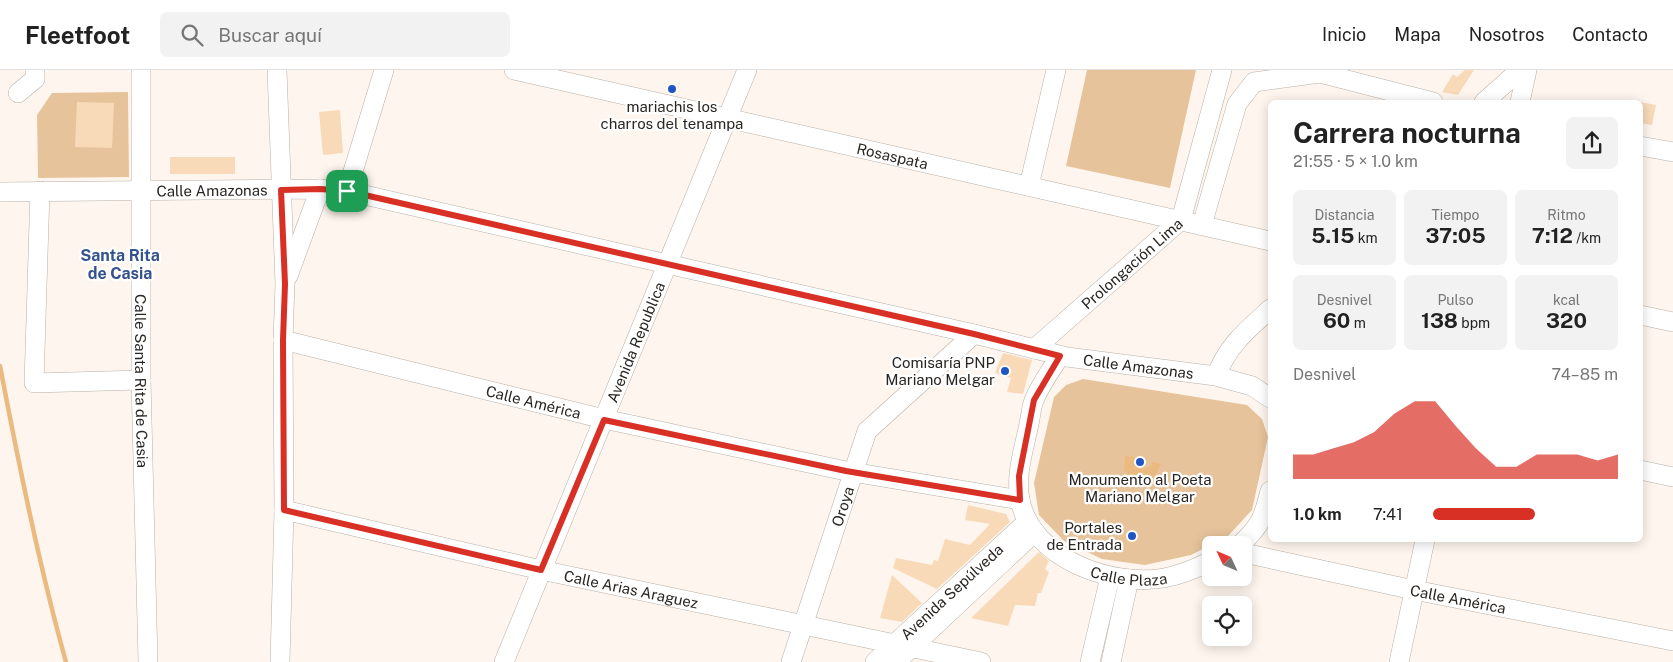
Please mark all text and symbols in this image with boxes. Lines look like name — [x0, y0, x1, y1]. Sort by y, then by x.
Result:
search box — [160, 12, 510, 57]
text: Fleetfoot — [25, 21, 130, 49]
icon: search — [178, 21, 206, 49]
text: Buscar aquí — [218, 24, 322, 46]
text: Inicio — [1322, 24, 1366, 45]
text: Mapa — [1394, 24, 1441, 45]
text: Nosotros — [1469, 24, 1544, 45]
text: Contacto — [1572, 24, 1648, 45]
marker: mariachis los charros del tenampa — [666, 83, 678, 95]
place label: mariachis los charros del tenampa — [601, 98, 743, 132]
text: Carrera nocturna — [1293, 116, 1521, 149]
button: share — [1566, 117, 1618, 169]
street label: Rosaspata — [855, 139, 930, 172]
text: 21:55 · 5 × 1.0 km — [1293, 152, 1418, 171]
pin — [326, 170, 368, 212]
icon: arrive — [333, 177, 361, 205]
street label: Calle Amazonas — [156, 181, 268, 199]
text: Distancia — [1314, 207, 1375, 223]
text: Tiempo — [1431, 207, 1480, 223]
text: Ritmo — [1547, 207, 1586, 223]
street label: Prolongación Lima — [1078, 214, 1186, 312]
text: 5.15 — [1311, 223, 1354, 248]
text: 37:05 — [1425, 223, 1486, 248]
text: 7:12 — [1532, 223, 1573, 248]
text: km — [1354, 230, 1378, 246]
text: /km — [1573, 230, 1601, 246]
district label: Santa Rita de Casia — [80, 246, 160, 283]
street label: Avenida Republica — [603, 279, 668, 405]
text: Desnivel — [1317, 292, 1372, 308]
text: Pulso — [1437, 292, 1474, 308]
text: kcal — [1553, 292, 1580, 308]
street label: Calle Santa Rita de Casia — [132, 294, 152, 468]
text: 60 — [1323, 308, 1350, 333]
text: 138 — [1421, 308, 1458, 333]
text: 320 — [1546, 308, 1587, 333]
text: m — [1350, 315, 1366, 331]
text: bpm — [1458, 315, 1490, 331]
street label: Calle Amazonas — [1082, 351, 1195, 382]
place label: Comisaría PNP Mariano Melgar — [885, 354, 995, 388]
marker: Comisaría PNP Mariano Melgar — [999, 365, 1011, 377]
text: Desnivel — [1293, 365, 1356, 384]
text: 74–85 m — [1552, 365, 1618, 384]
street label: Calle América — [484, 382, 583, 422]
marker: Monumento al Poeta Mariano Melgar — [1134, 456, 1146, 468]
place label: Monumento al Poeta Mariano Melgar — [1068, 471, 1212, 505]
street label: Oroya — [828, 484, 857, 528]
text: 1.0 km — [1293, 505, 1342, 524]
text: 7:41 — [1373, 505, 1403, 524]
place label: Portales de Entrada — [1047, 519, 1122, 553]
marker: Portales de Entrada — [1126, 530, 1138, 542]
north arrow — [1202, 536, 1252, 586]
map controls — [1202, 536, 1252, 646]
street label: Avenida Sepúlveda — [897, 540, 1006, 643]
street label: Calle Plaza — [1089, 562, 1168, 588]
street label: Calle Arias Araguez — [562, 567, 700, 611]
street label: Calle América — [1409, 581, 1507, 616]
button: locate — [1202, 596, 1252, 646]

